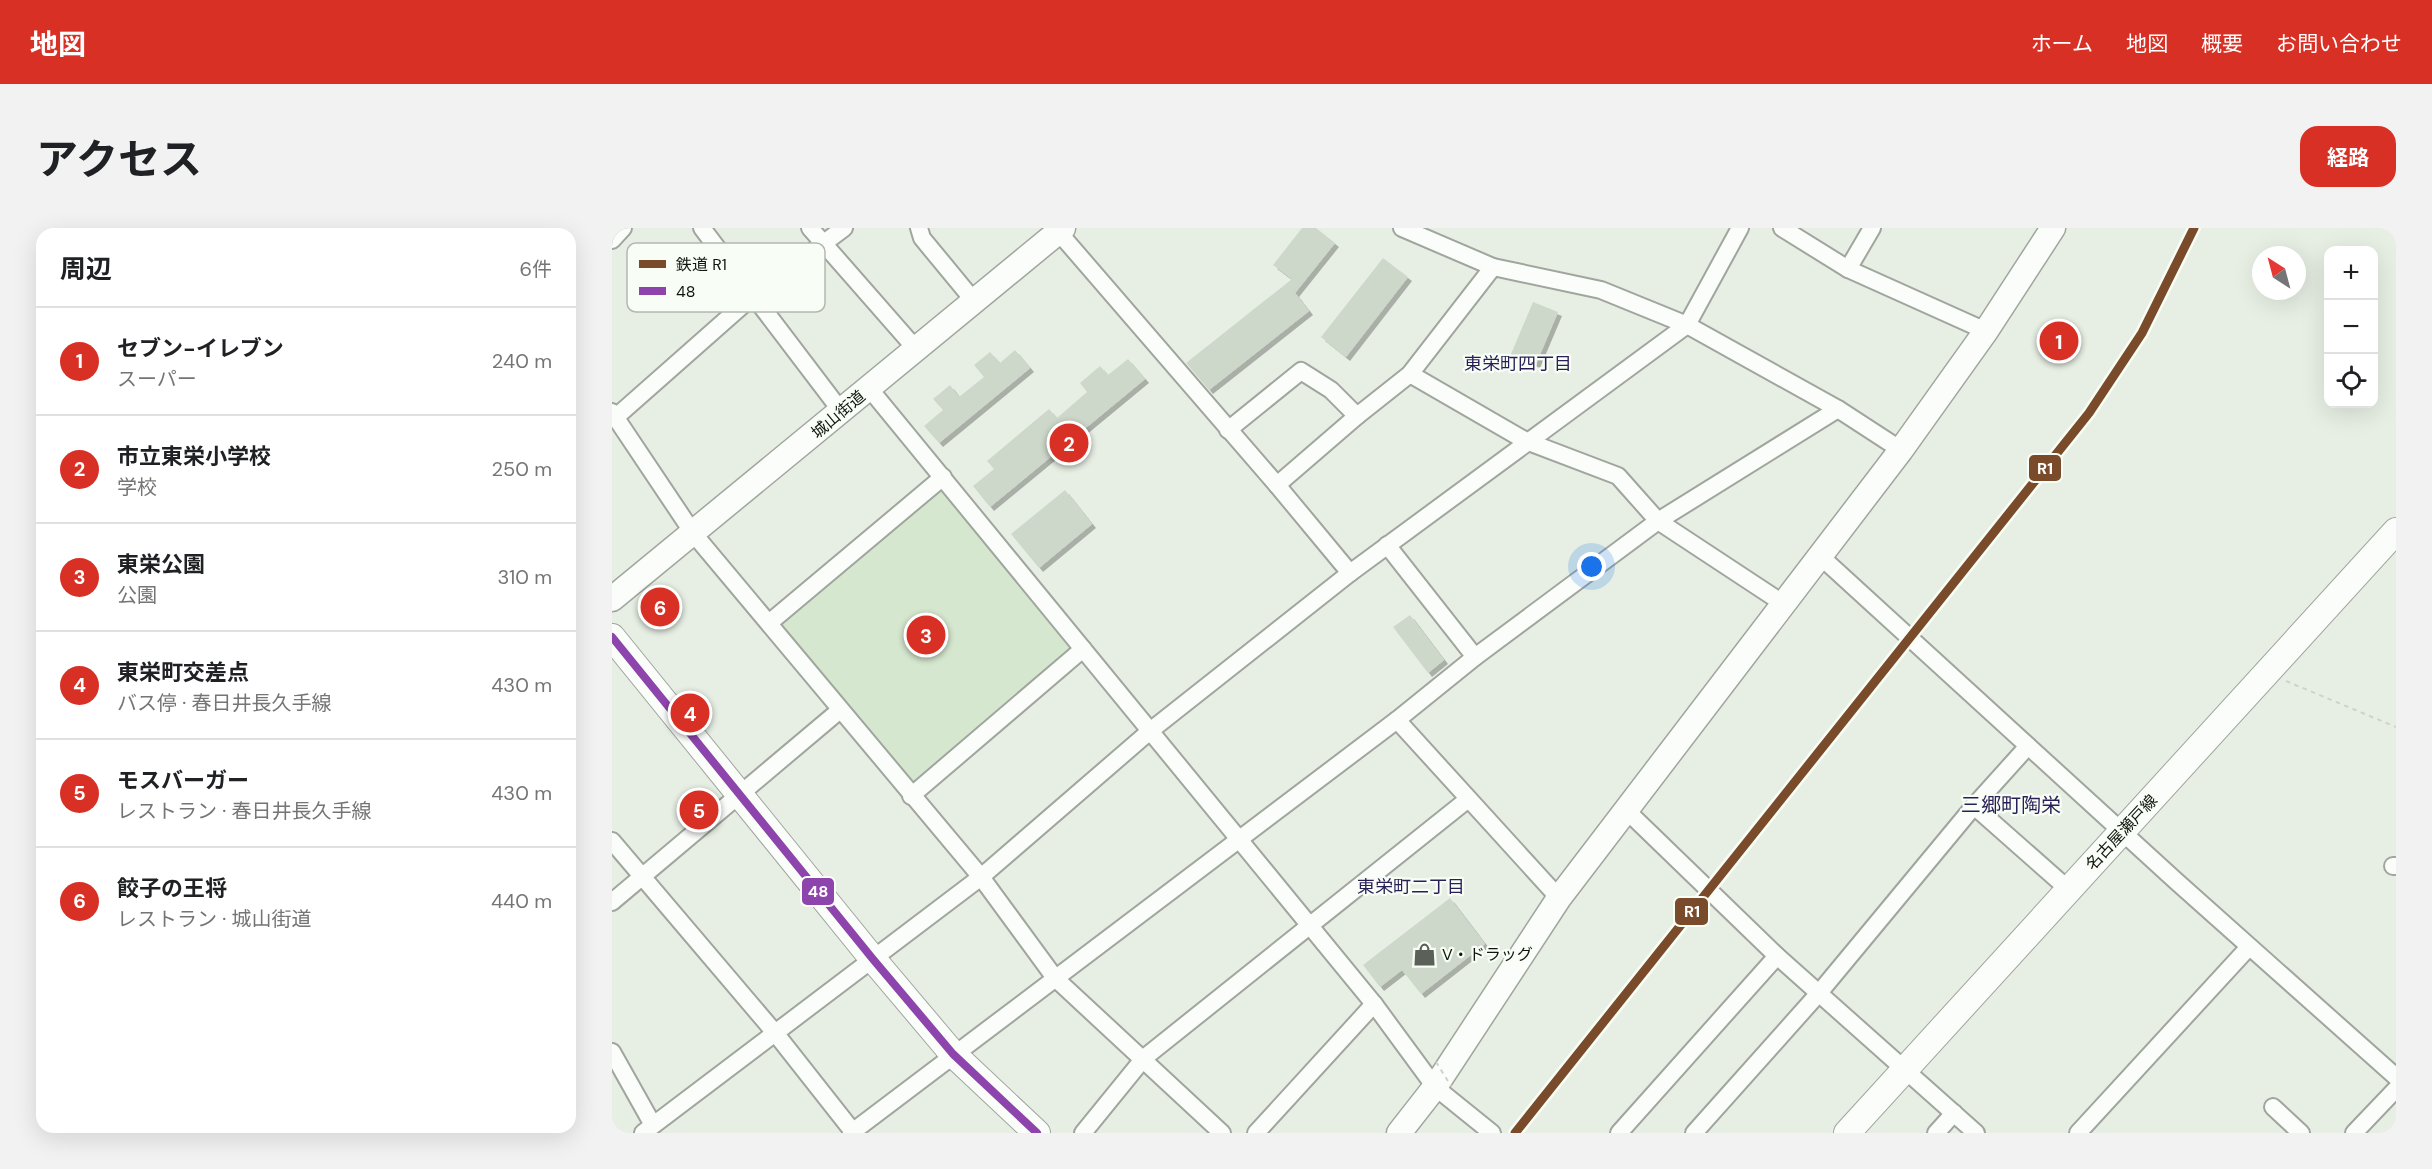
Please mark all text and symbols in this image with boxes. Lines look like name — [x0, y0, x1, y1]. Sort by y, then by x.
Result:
text: 地図 — [30, 26, 86, 63]
text: ホーム — [2031, 30, 2093, 58]
text: 地図 — [2126, 30, 2168, 58]
text: 概要 — [2201, 30, 2243, 58]
text: お問い合わせ — [2276, 30, 2402, 58]
button: 経路 — [2300, 126, 2396, 187]
text: アクセス — [36, 132, 202, 187]
legend — [627, 243, 825, 312]
north arrow — [2252, 246, 2306, 300]
map controls — [2324, 246, 2378, 408]
button: + — [2324, 246, 2378, 300]
text: 周辺 — [60, 252, 112, 286]
text: 鉄道 R1 — [676, 254, 727, 275]
text: 6件 — [519, 256, 552, 282]
text: 48 — [676, 281, 695, 302]
button: − — [2324, 300, 2378, 354]
pin: 1 — [2040, 318, 2078, 364]
text: セブン-イレブン — [117, 334, 284, 363]
text: 1 — [76, 348, 83, 374]
text: 240 m — [492, 348, 552, 374]
district label: 東栄町四丁目 — [1464, 352, 1572, 376]
button: locate — [2324, 354, 2378, 408]
text: スーパー — [117, 366, 197, 392]
street label: 城山街道 — [807, 386, 870, 443]
pin: 2 — [1050, 420, 1088, 466]
text: 市立東栄小学校 — [117, 442, 271, 471]
line badge: R1 — [2028, 454, 2062, 482]
text: 2 — [74, 456, 85, 482]
text: 250 m — [491, 456, 552, 482]
text: R1 — [2037, 458, 2053, 479]
text: 学校 — [117, 474, 157, 500]
text: 東栄公園 — [117, 550, 205, 579]
your location — [1577, 552, 1606, 581]
text: 3 — [73, 564, 86, 590]
text: 310 m — [497, 564, 552, 590]
text: 公園 — [117, 582, 157, 608]
pin: 6 — [640, 584, 680, 629]
pin: 3 — [906, 612, 946, 658]
text: 東栄町交差点 — [117, 658, 249, 687]
text: 4 — [73, 672, 86, 698]
text: 430 m — [491, 672, 552, 698]
text: バス停 · 春日井長久手線 — [117, 690, 332, 716]
pin: 4 — [670, 690, 710, 736]
text: モスバーガー — [117, 766, 249, 795]
text: 5 — [73, 780, 86, 806]
text: 430 m — [491, 780, 552, 806]
pin: 5 — [680, 788, 718, 832]
street label: 名古屋瀬戸線 — [2081, 790, 2162, 875]
district label: 三郷町陶栄 — [1961, 792, 2061, 818]
text: レストラン · 春日井長久手線 — [117, 798, 372, 824]
text: 餃子の王将 — [117, 874, 227, 903]
district label: 東栄町二丁目 — [1357, 875, 1465, 899]
line badge: 48 — [801, 877, 835, 906]
text: 48 — [808, 881, 828, 902]
text: 6 — [73, 888, 86, 914]
text: 440 m — [491, 888, 552, 914]
line badge: R1 — [1674, 897, 1709, 926]
text: R1 — [1684, 901, 1700, 922]
text: レストラン · 城山街道 — [117, 906, 312, 932]
shop icon: V・ドラッグ — [1411, 941, 1437, 967]
place label: V・ドラッグ — [1442, 944, 1533, 965]

